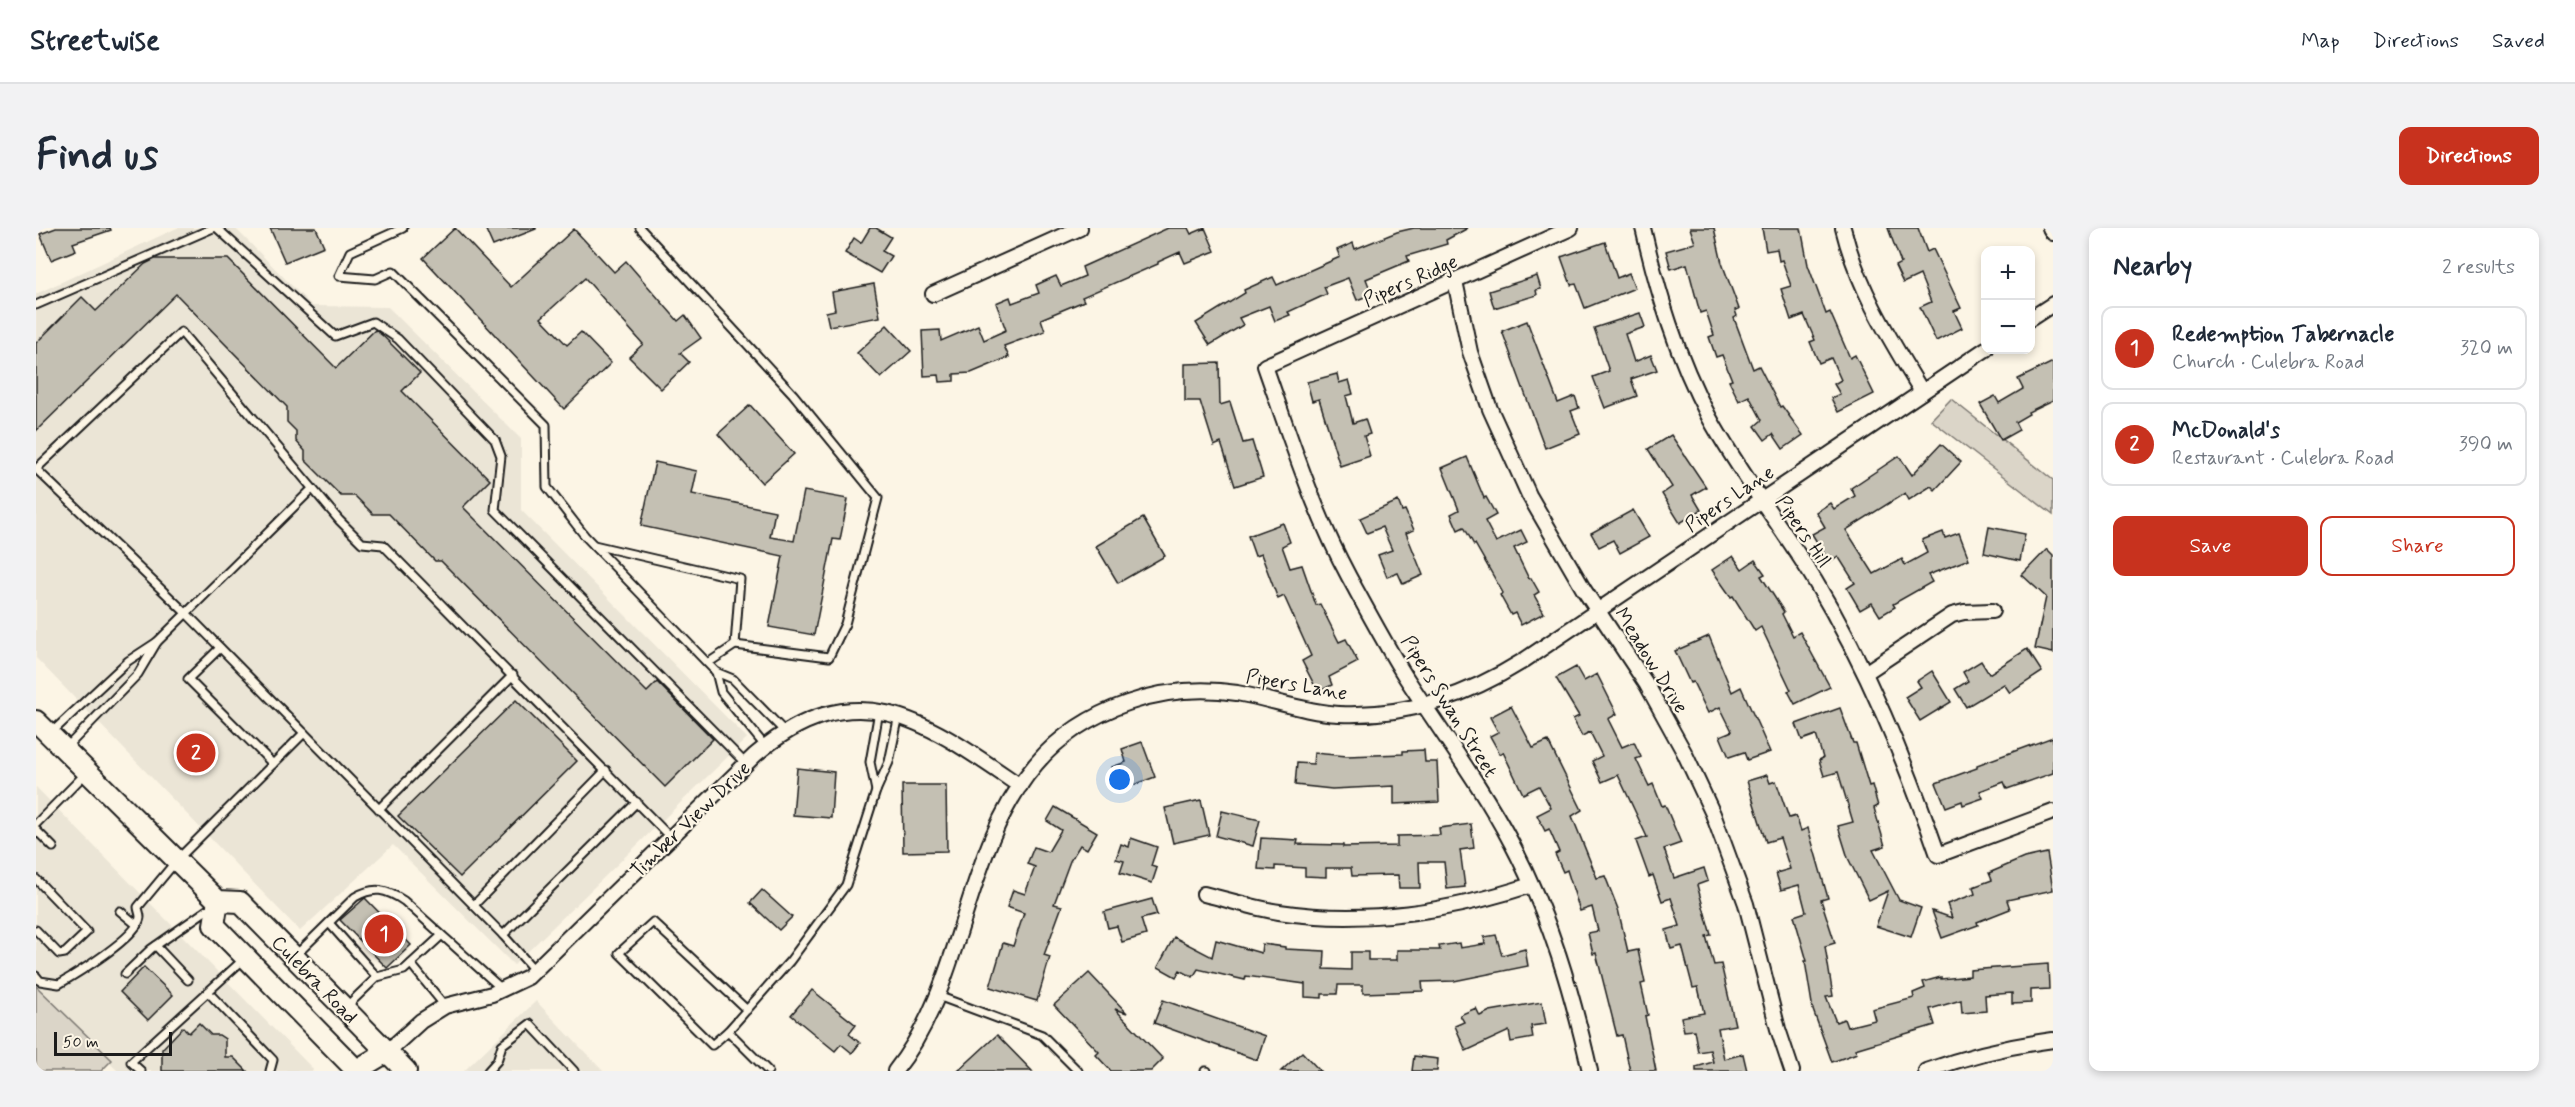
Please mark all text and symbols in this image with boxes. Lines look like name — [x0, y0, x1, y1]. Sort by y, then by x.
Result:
text: Streetwise — [30, 23, 160, 60]
text: Map — [2301, 27, 2340, 55]
text: Directions — [2373, 27, 2459, 55]
text: Saved — [2492, 27, 2545, 55]
button: Directions — [2399, 127, 2539, 185]
text: Find us — [36, 129, 158, 184]
map controls — [1981, 246, 2035, 354]
button: + — [1981, 246, 2035, 300]
street label: Pipers Ridge — [1359, 249, 1462, 314]
text: Nearby — [2113, 250, 2192, 284]
text: 2 results — [2442, 254, 2515, 281]
button: − — [1981, 300, 2035, 354]
text: Redemption Tabernacle — [2172, 321, 2394, 349]
text: 1 — [2130, 335, 2139, 362]
text: 320 m — [2460, 335, 2513, 362]
text: Church · Culebra Road — [2172, 349, 2364, 376]
text: McDonald's — [2172, 417, 2280, 445]
text: 2 — [2130, 431, 2139, 458]
text: 390 m — [2459, 431, 2513, 458]
text: Restaurant · Culebra Road — [2172, 445, 2394, 472]
street label: Pipers Lane — [1680, 459, 1780, 539]
street label: Pipers Hill — [1769, 490, 1837, 573]
button: Save — [2113, 516, 2308, 576]
button: Share — [2320, 516, 2515, 576]
street label: Meadow Drive — [1607, 603, 1694, 719]
street label: Pipers Swan Street — [1394, 630, 1503, 783]
street label: Pipers Lane — [1244, 663, 1350, 708]
pin: 2 — [176, 730, 216, 776]
street label: Timber View Drive — [625, 756, 757, 884]
your location — [1105, 765, 1134, 794]
pin: 1 — [364, 912, 404, 956]
street label: Culebra Road — [265, 930, 363, 1030]
scale bar — [54, 1029, 172, 1056]
text: 50 m — [63, 1032, 99, 1053]

